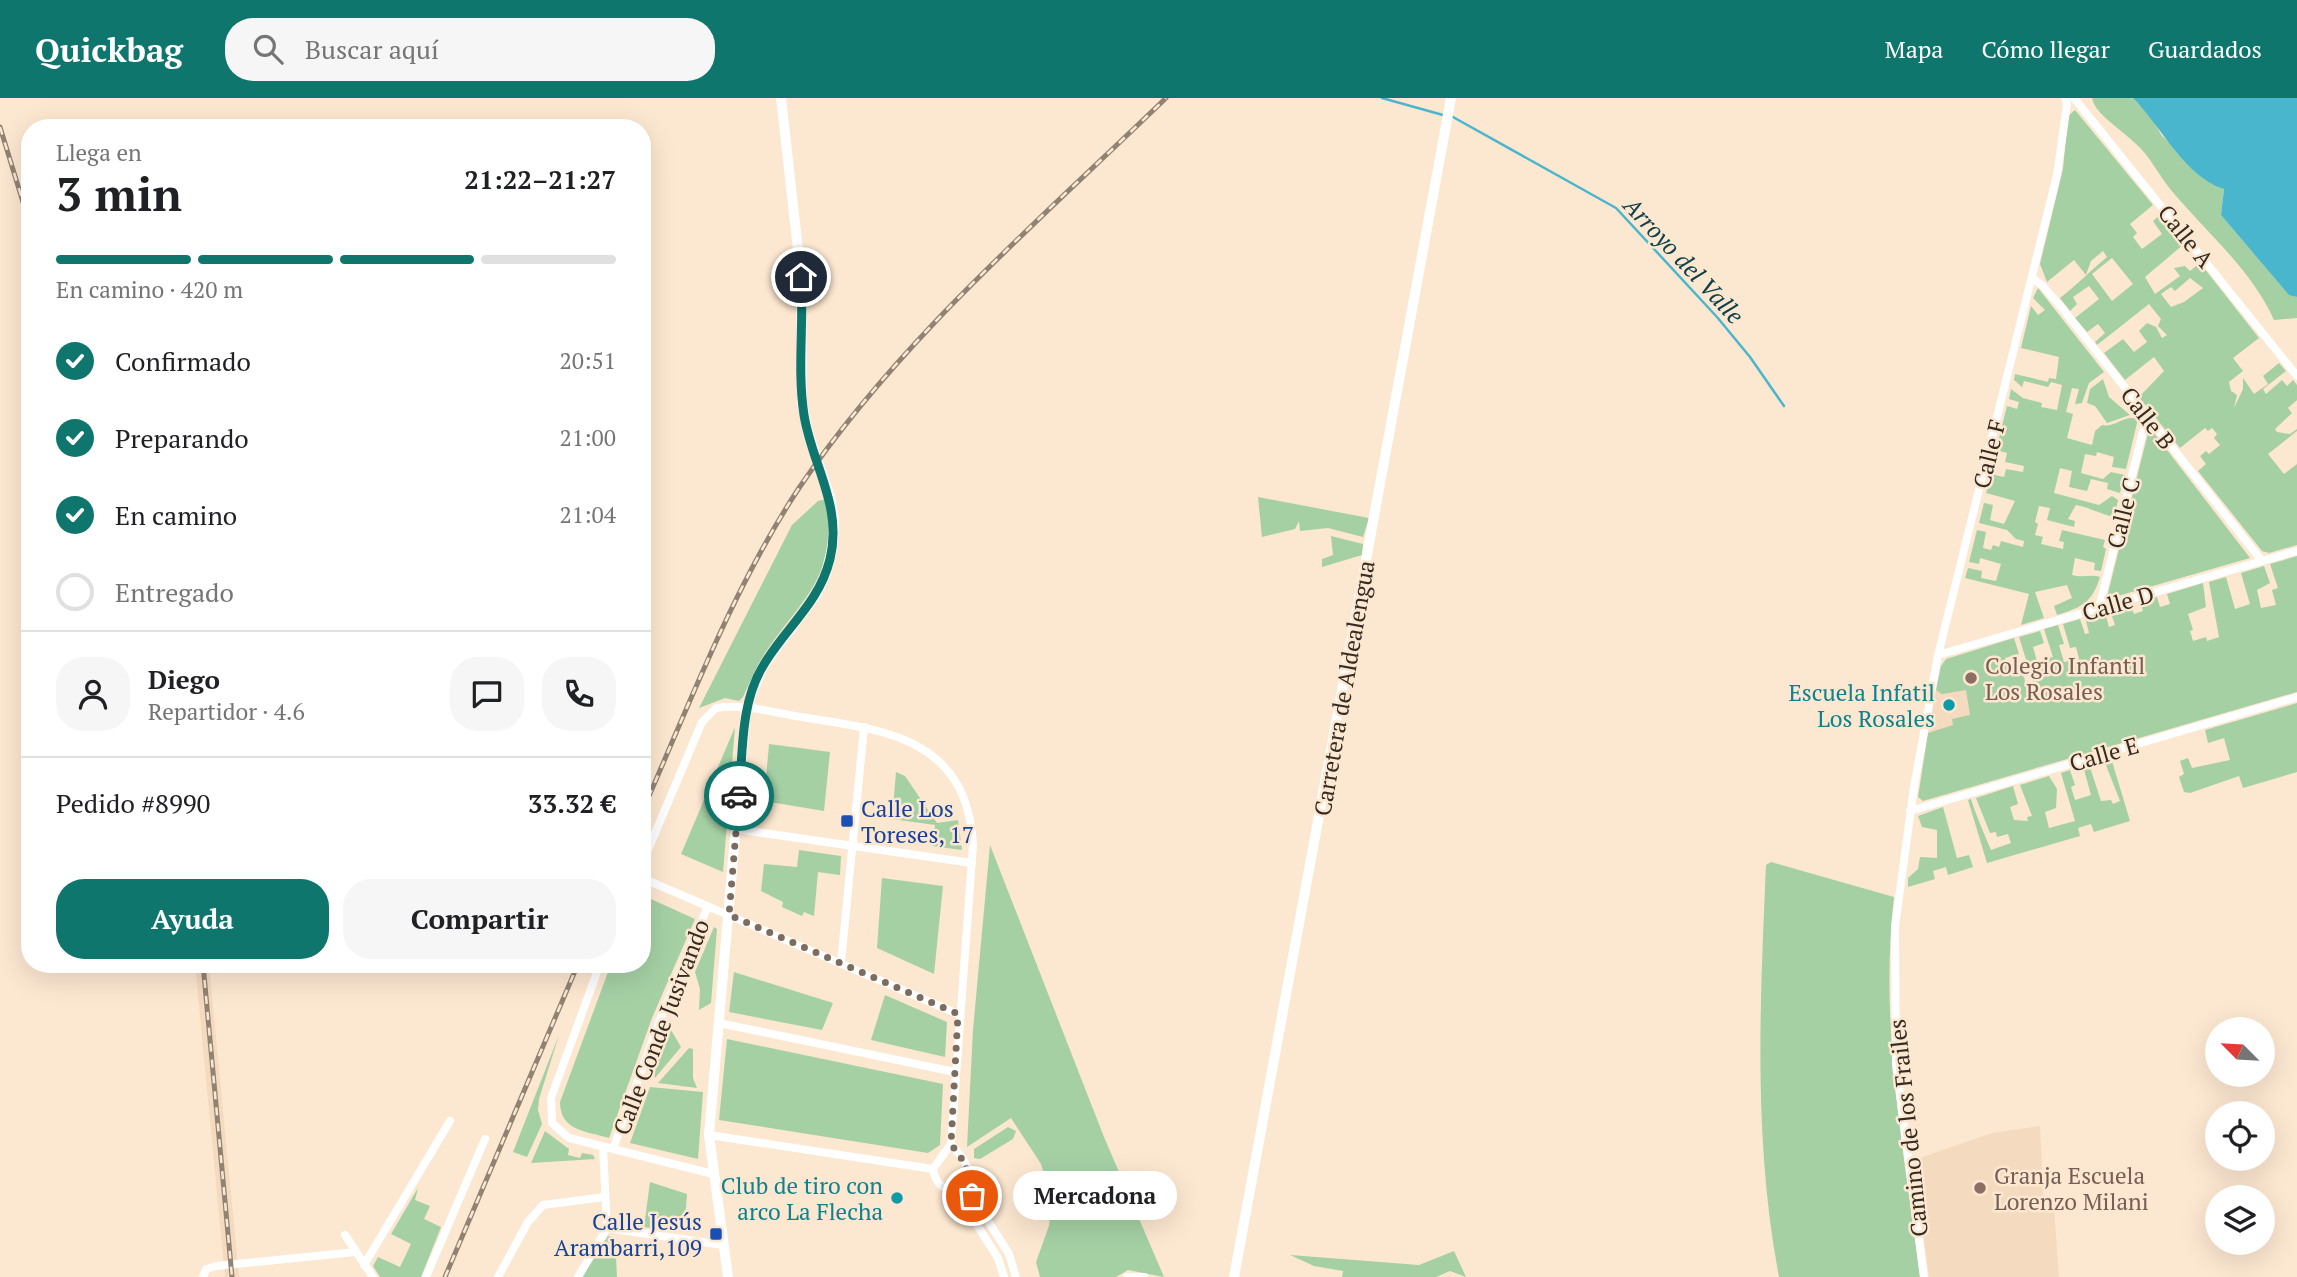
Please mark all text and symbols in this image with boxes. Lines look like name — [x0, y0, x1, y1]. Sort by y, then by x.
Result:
search box — [225, 18, 715, 81]
text: Quickbag — [35, 28, 183, 71]
icon: search — [249, 30, 287, 68]
text: Buscar aquí — [305, 32, 439, 66]
text: Mapa — [1885, 33, 1943, 65]
text: Cómo llegar — [1981, 33, 2110, 65]
text: Guardados — [2148, 33, 2262, 65]
text: Llega en — [56, 137, 142, 168]
text: 21:22–21:27 — [464, 162, 616, 196]
text: 3 min — [56, 163, 182, 224]
water label: Arroyo del Valle — [1615, 188, 1751, 330]
street label: Calle A — [2151, 198, 2221, 274]
pin — [771, 247, 831, 307]
icon: home — [782, 258, 820, 296]
text: En camino · 420 m — [56, 274, 243, 305]
icon: check — [56, 342, 94, 380]
text: Confirmado — [115, 344, 251, 378]
text: 20:51 — [559, 345, 616, 376]
street label: Calle B — [2114, 380, 2182, 456]
street label: Calle F — [1965, 416, 2013, 492]
icon: check — [56, 419, 94, 457]
text: Preparando — [115, 421, 249, 455]
text: 21:00 — [559, 422, 616, 453]
street label: Calle C — [2099, 474, 2147, 552]
icon: check — [56, 496, 94, 534]
text: En camino — [115, 498, 237, 532]
text: 21:04 — [559, 499, 616, 530]
street label: Carretera de Aldealengua — [1306, 557, 1382, 818]
text: Entregado — [115, 575, 234, 609]
street label: Calle D — [2078, 578, 2158, 628]
place label: Colegio Infantil Los Rosales — [1985, 650, 2145, 707]
button: person — [56, 657, 130, 731]
button: chat — [450, 657, 524, 731]
button: phone — [542, 657, 616, 731]
text: Diego — [148, 662, 220, 696]
marker: Colegio Infantil Los Rosales — [1963, 670, 1979, 686]
place label: Escuela Infatil Los Rosales — [1788, 677, 1935, 734]
text: Repartidor · 4.6 — [148, 696, 305, 727]
marker: Escuela Infatil Los Rosales — [1941, 697, 1957, 713]
street label: Calle E — [2066, 729, 2142, 779]
courier — [704, 761, 774, 831]
icon: car — [720, 777, 758, 815]
text: Pedido #8990 — [56, 786, 210, 820]
text: 33.32 € — [528, 786, 616, 820]
place label: Calle Los Toreses, 17 — [861, 793, 974, 850]
marker: Calle Los Toreses, 17 — [839, 813, 855, 829]
button: Ayuda — [56, 879, 329, 959]
button: Compartir — [343, 879, 616, 959]
street label: Calle Conde Jusivando — [606, 915, 716, 1139]
north arrow — [2205, 1017, 2275, 1087]
map controls — [2205, 1017, 2275, 1255]
street label: Camino de los Frailes — [1881, 1018, 1935, 1238]
button: locate — [2205, 1101, 2275, 1171]
place label: Granja Escuela Lorenzo Milani — [1994, 1160, 2149, 1217]
pin — [942, 1166, 1002, 1226]
place label: Club de tiro con arco La Flecha — [721, 1170, 883, 1227]
callout: Mercadona — [1014, 1172, 1178, 1220]
icon: bag — [953, 1177, 991, 1215]
text: Mercadona — [1034, 1180, 1156, 1211]
marker: Granja Escuela Lorenzo Milani — [1972, 1180, 1988, 1196]
button: layers — [2205, 1185, 2275, 1255]
marker: Club de tiro con arco La Flecha — [889, 1190, 905, 1206]
place label: Calle Jesús Arambarri,109 — [554, 1206, 702, 1263]
marker: Calle Jesús Arambarri,109 — [708, 1226, 724, 1242]

